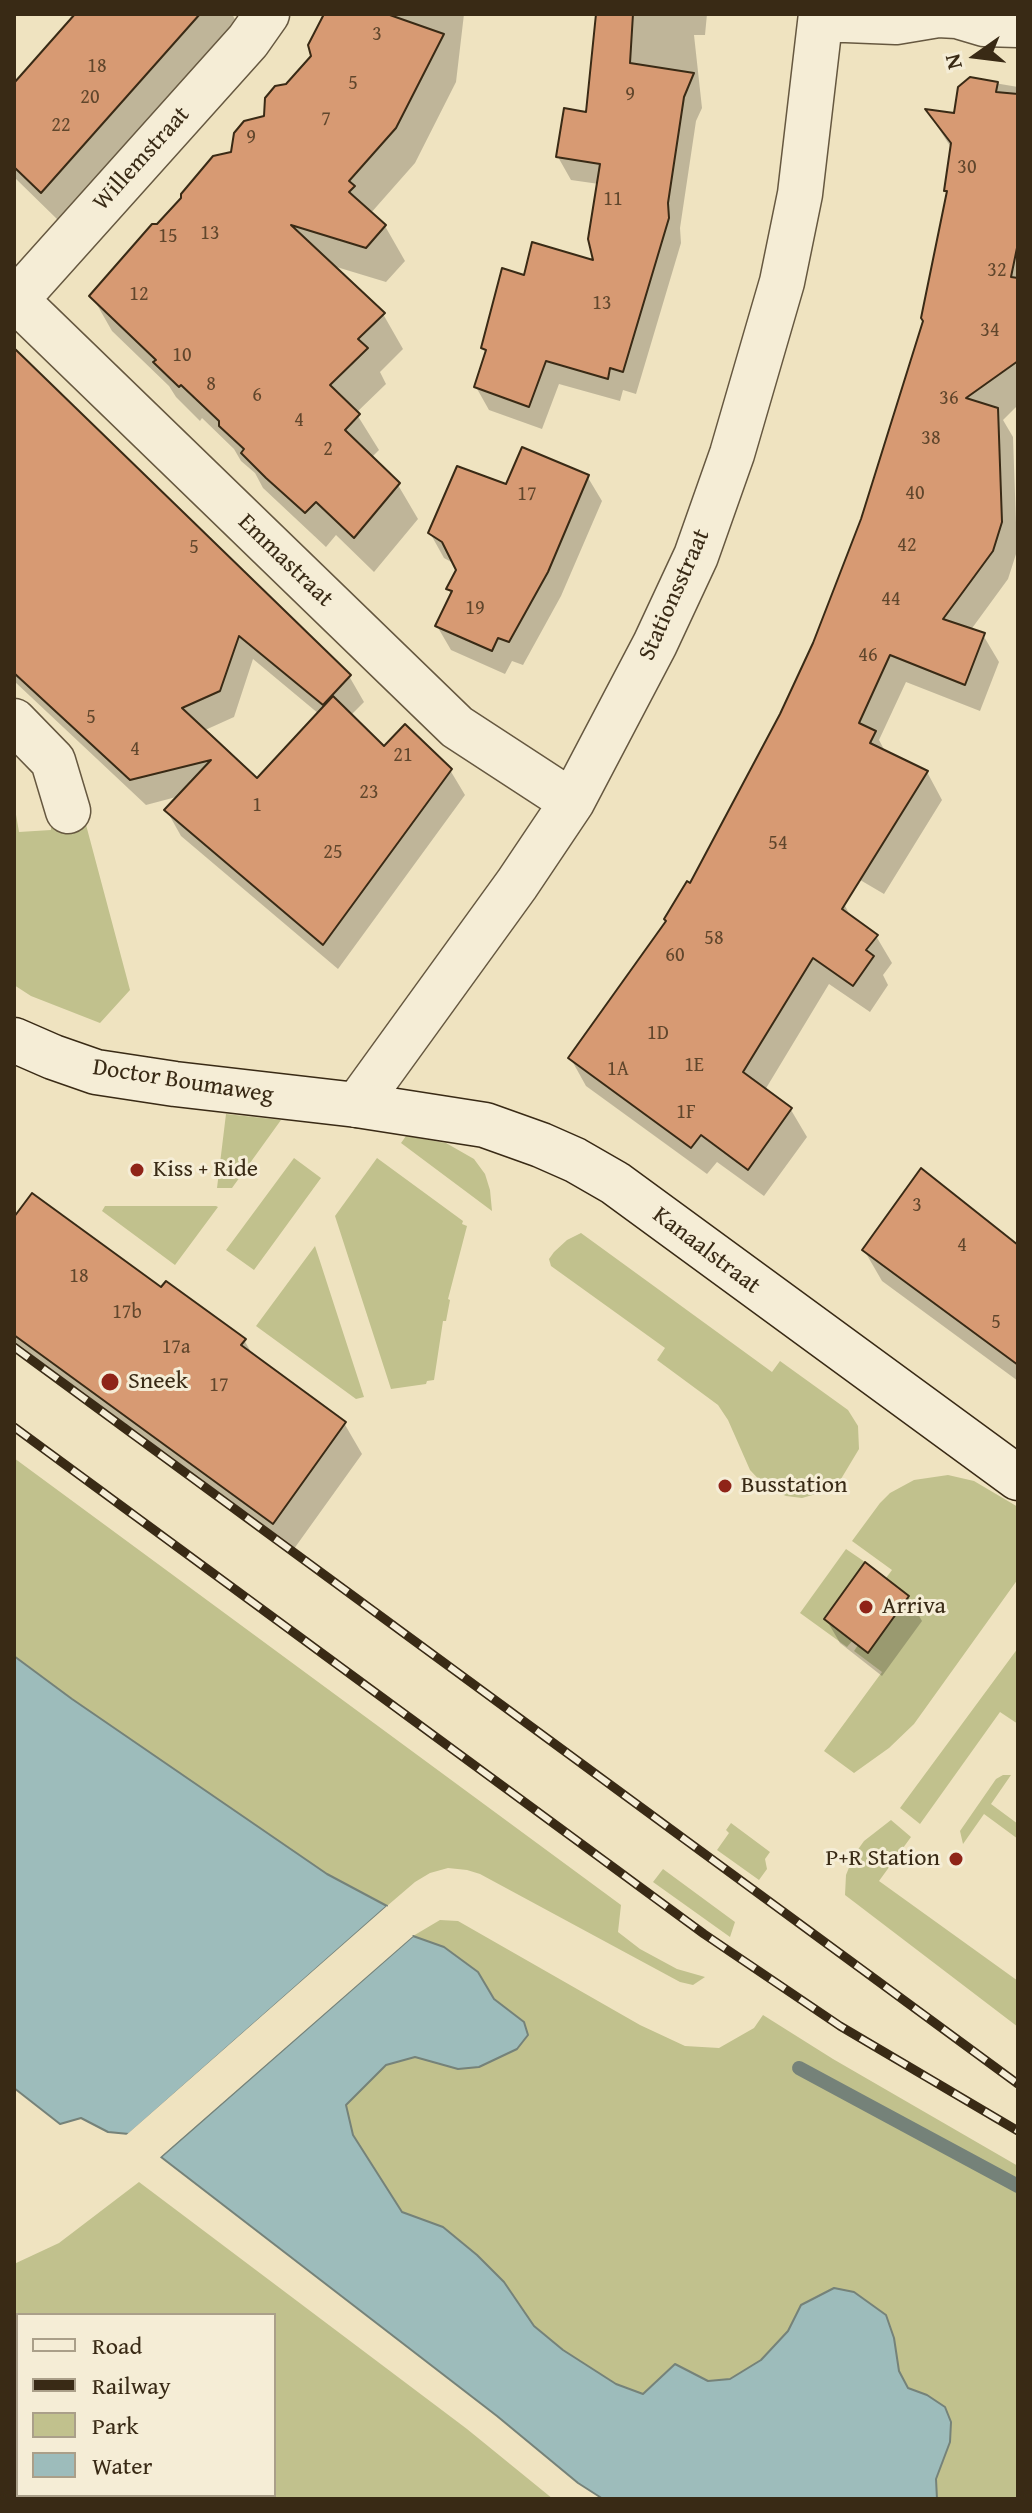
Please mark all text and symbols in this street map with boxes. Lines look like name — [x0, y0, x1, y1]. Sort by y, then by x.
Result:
north arrow — [936, 16, 1016, 96]
house number: 3 — [372, 23, 382, 47]
text: N — [935, 51, 970, 73]
house number: 18 — [87, 55, 107, 79]
house number: 5 — [348, 72, 358, 96]
house number: 9 — [625, 83, 635, 107]
house number: 20 — [80, 86, 100, 110]
street label: Willemstraat — [88, 101, 196, 217]
house number: 7 — [321, 108, 331, 132]
house number: 22 — [51, 114, 71, 138]
house number: 9 — [246, 126, 256, 150]
house number: 30 — [957, 156, 977, 180]
house number: 11 — [603, 188, 623, 212]
house number: 13 — [200, 222, 220, 246]
house number: 15 — [158, 225, 178, 249]
house number: 32 — [987, 259, 1007, 283]
house number: 12 — [129, 283, 149, 307]
house number: 13 — [592, 292, 612, 316]
house number: 34 — [980, 319, 1000, 343]
house number: 10 — [172, 344, 192, 368]
house number: 8 — [206, 373, 216, 397]
house number: 6 — [252, 384, 262, 408]
house number: 36 — [939, 387, 959, 411]
house number: 4 — [294, 409, 304, 433]
house number: 38 — [921, 427, 941, 451]
house number: 2 — [323, 438, 333, 462]
house number: 40 — [905, 482, 925, 506]
house number: 17 — [517, 483, 537, 507]
street label: Emmastraat — [231, 508, 339, 614]
street label: Stationsstraat — [633, 525, 717, 665]
house number: 42 — [897, 534, 917, 558]
house number: 5 — [189, 536, 199, 560]
house number: 44 — [881, 588, 901, 612]
house number: 19 — [465, 597, 485, 621]
house number: 46 — [858, 644, 878, 668]
house number: 5 — [86, 706, 96, 730]
house number: 4 — [130, 738, 140, 762]
house number: 21 — [393, 744, 413, 768]
house number: 23 — [359, 781, 379, 805]
house number: 1 — [252, 794, 262, 818]
house number: 54 — [768, 832, 788, 856]
house number: 25 — [323, 841, 343, 865]
house number: 58 — [704, 927, 724, 951]
house number: 60 — [665, 944, 685, 968]
house number: 1D — [647, 1022, 669, 1046]
street label: Doctor Boumaweg — [91, 1053, 275, 1111]
house number: 1E — [684, 1054, 704, 1078]
house number: 1A — [607, 1058, 629, 1082]
house number: 1F — [676, 1101, 696, 1125]
place label: Kiss + Ride — [153, 1156, 258, 1184]
marker: Kiss + Ride — [128, 1161, 146, 1179]
house number: 3 — [912, 1194, 922, 1218]
street label: Kanaalstraat — [647, 1201, 765, 1301]
house number: 4 — [957, 1234, 967, 1258]
house number: 18 — [69, 1265, 89, 1289]
house number: 17b — [112, 1301, 142, 1325]
house number: 5 — [991, 1311, 1001, 1335]
house number: 17a — [162, 1336, 190, 1360]
place label: Sneek — [128, 1368, 188, 1396]
marker: Sneek — [99, 1371, 121, 1393]
house number: 17 — [209, 1374, 229, 1398]
place label: Busstation — [741, 1472, 847, 1500]
marker: Busstation — [716, 1477, 734, 1495]
place label: Arriva — [882, 1593, 946, 1621]
marker: Arriva — [857, 1598, 875, 1616]
place label: P+R Station — [826, 1845, 940, 1873]
marker: P+R Station — [947, 1850, 965, 1868]
legend — [16, 2313, 276, 2497]
text: Road — [92, 2328, 142, 2363]
text: Railway — [92, 2368, 171, 2403]
text: Park — [92, 2408, 138, 2443]
text: Water — [92, 2448, 152, 2483]

